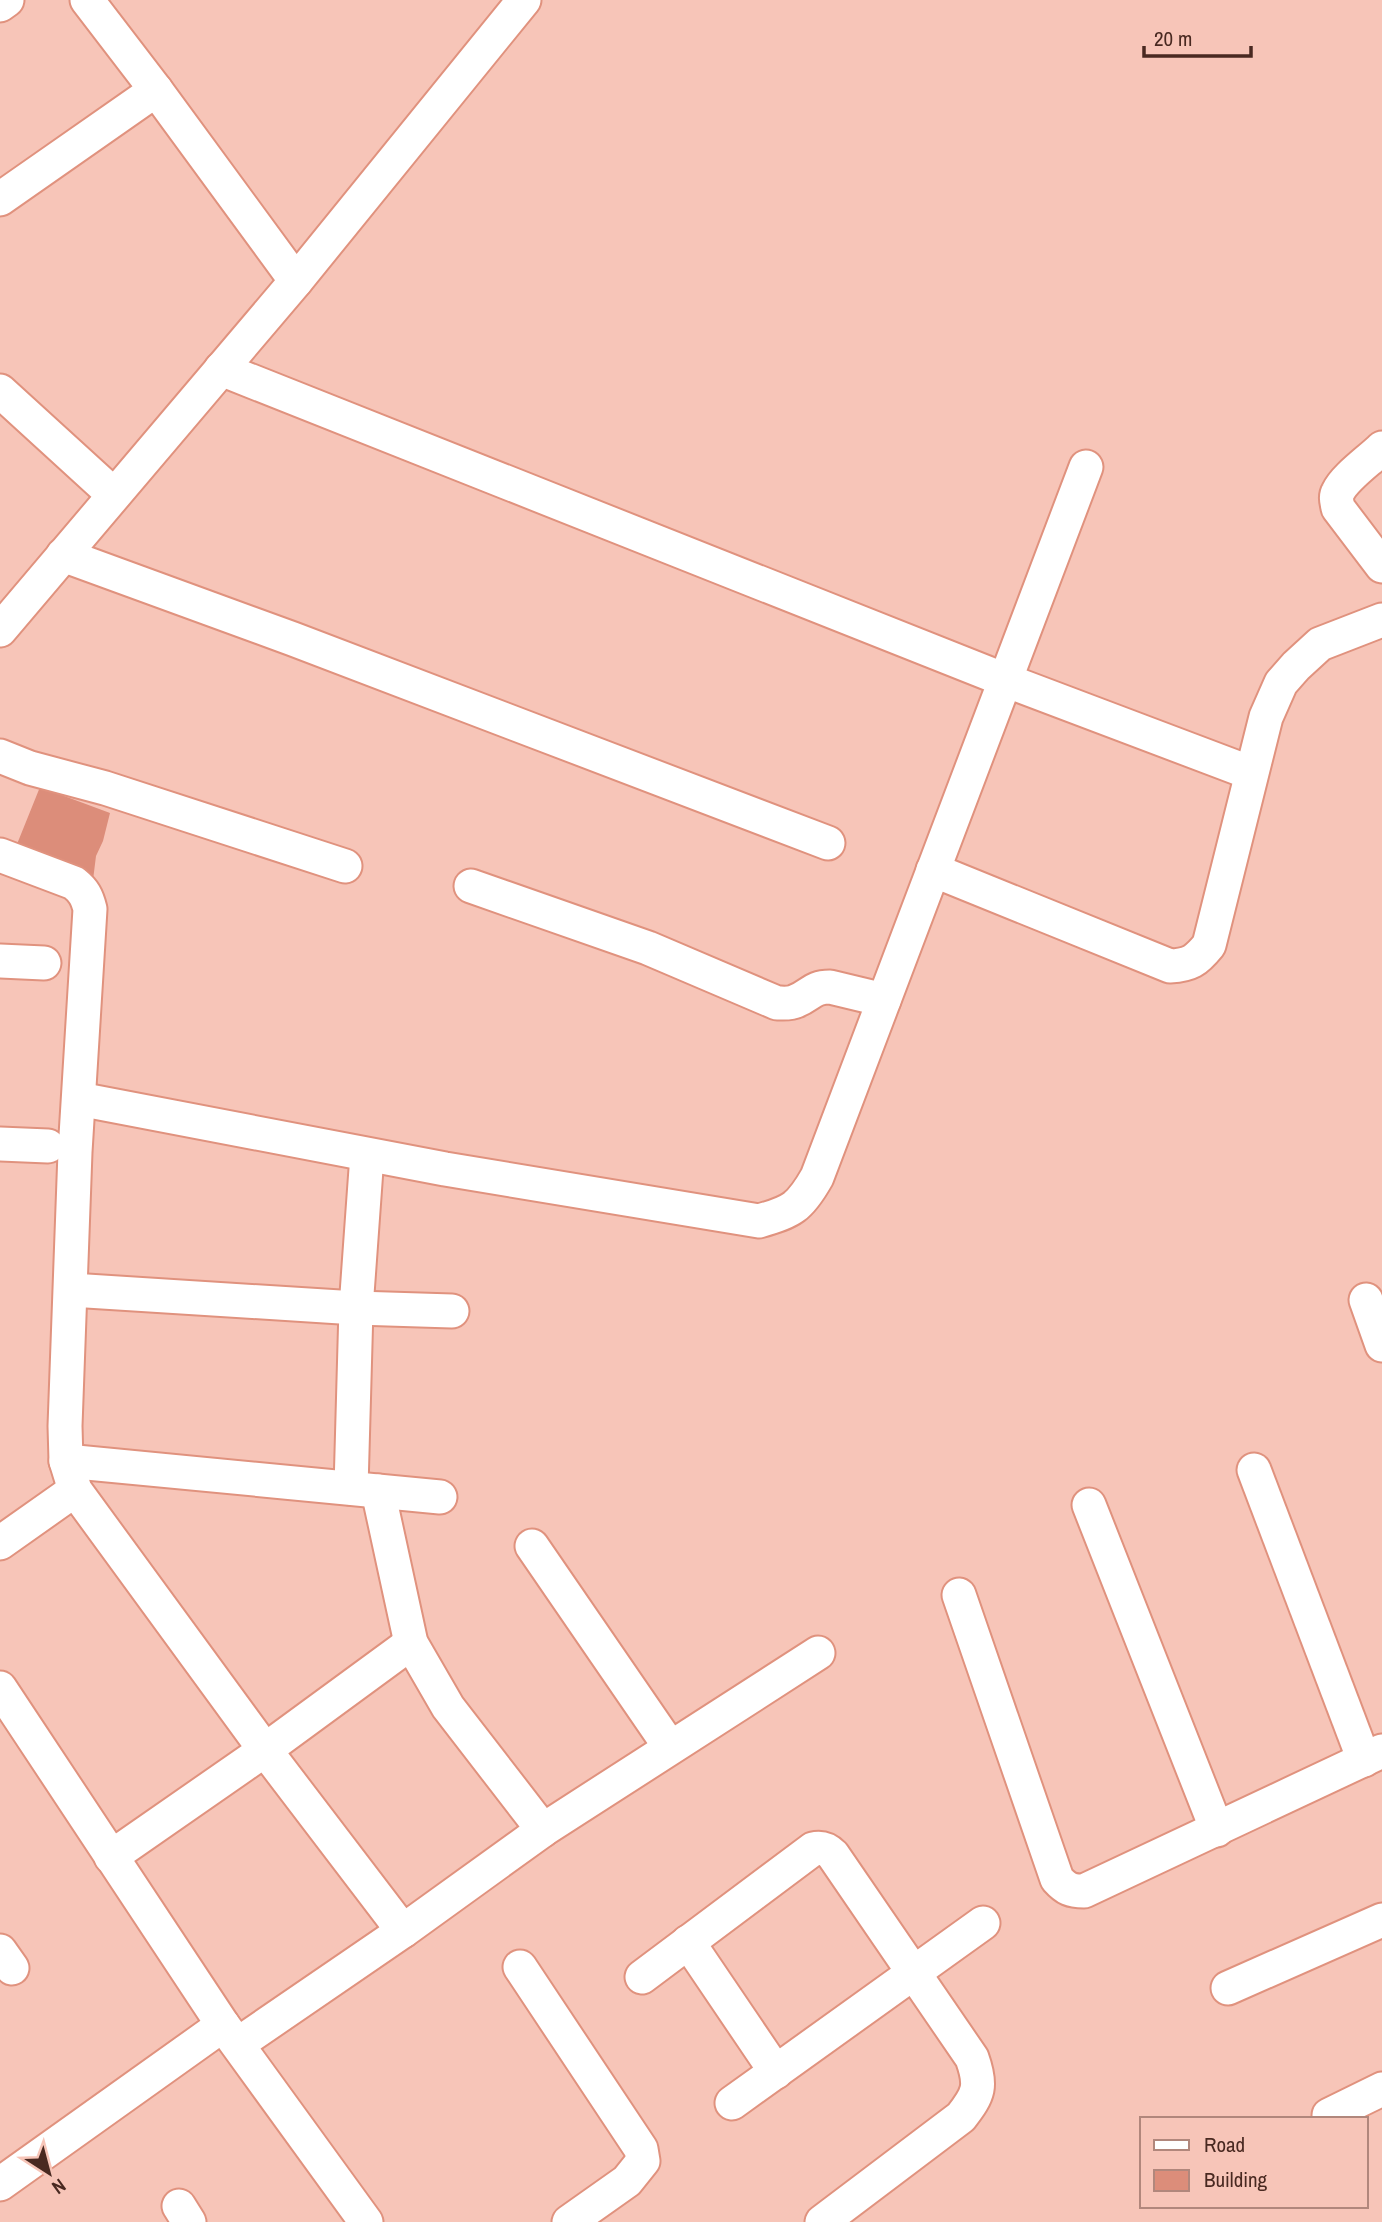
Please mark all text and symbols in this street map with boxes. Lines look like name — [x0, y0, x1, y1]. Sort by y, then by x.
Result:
scale bar — [1144, 14, 1251, 58]
text: 20 m — [1154, 24, 1192, 53]
legend — [1140, 2117, 1368, 2208]
text: Road — [1204, 2130, 1245, 2159]
north arrow — [14, 2138, 84, 2208]
text: Building — [1204, 2165, 1268, 2194]
text: N — [47, 2173, 71, 2201]

